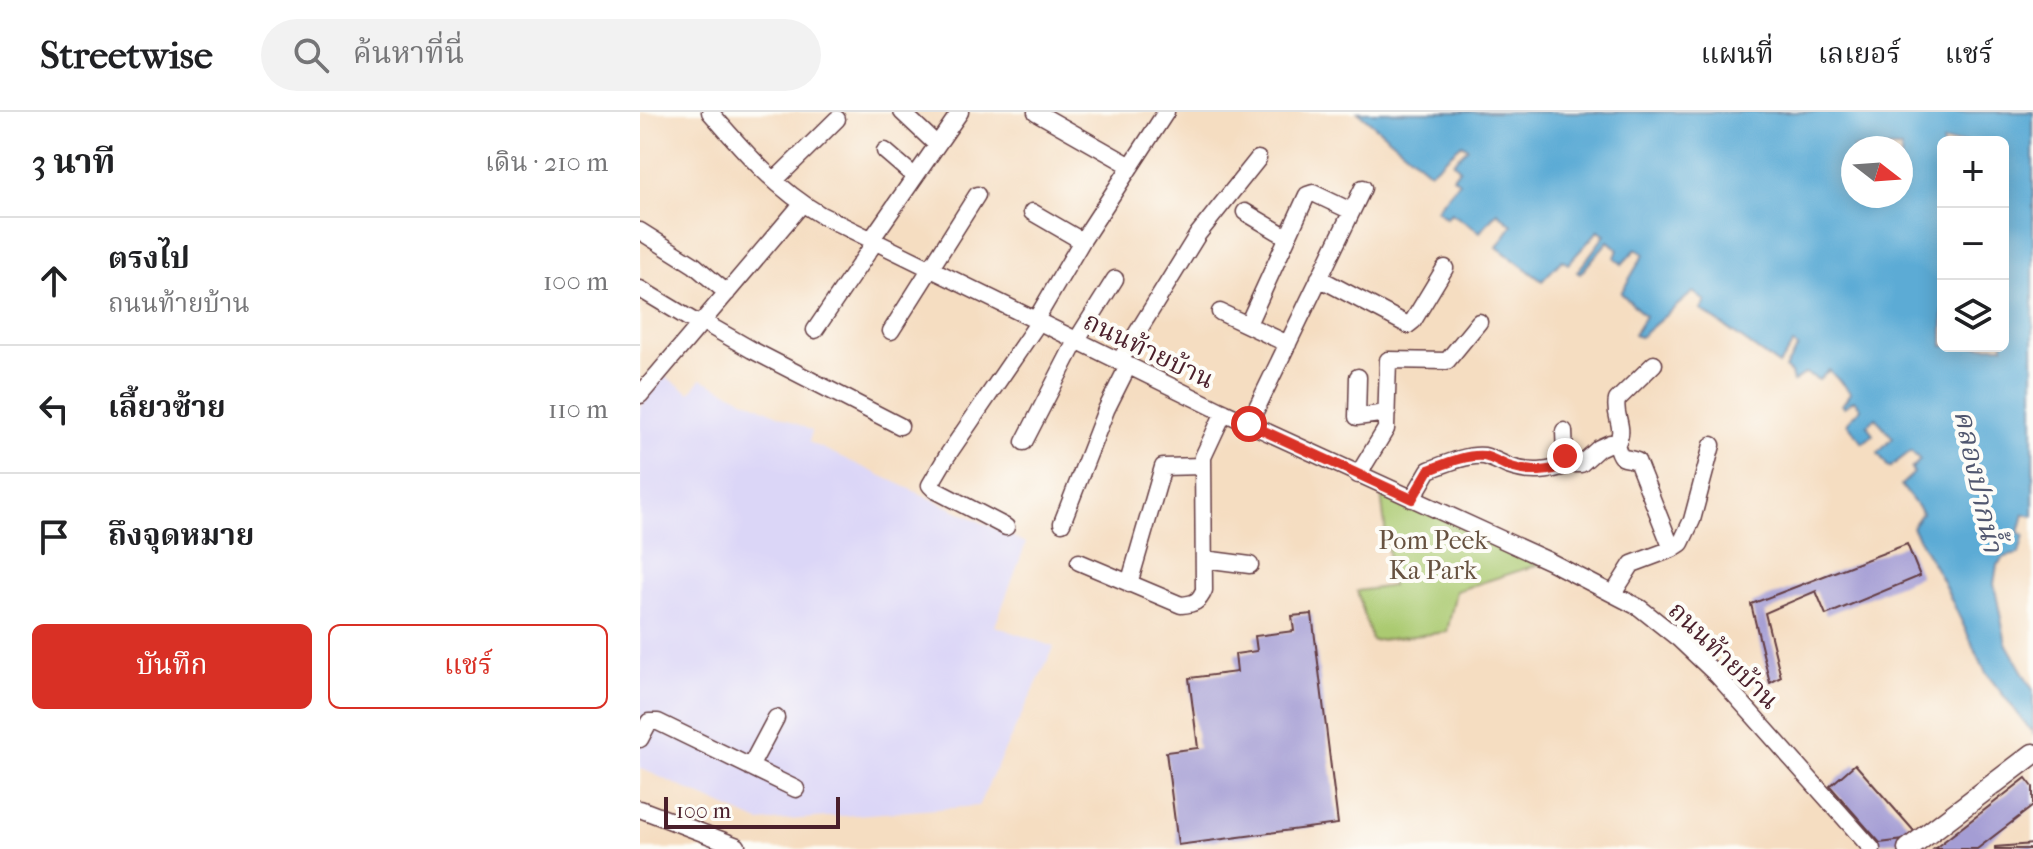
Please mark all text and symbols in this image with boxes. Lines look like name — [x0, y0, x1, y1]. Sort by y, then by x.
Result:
search box — [261, 19, 821, 91]
text: Streetwise — [40, 33, 213, 78]
icon: search — [289, 33, 333, 77]
text: ค้นหาที่นี่ — [353, 36, 464, 71]
text: แผนที่ — [1700, 37, 1774, 70]
text: เลเยอร์ — [1818, 37, 1901, 70]
text: แชร์ — [1945, 37, 1993, 70]
north arrow — [1841, 136, 1913, 208]
map controls — [1937, 136, 2009, 352]
button: + — [1937, 136, 2009, 208]
text: 3 นาที — [32, 142, 115, 182]
text: เดิน · 210 m — [485, 147, 608, 178]
button: − — [1937, 208, 2009, 280]
text: ตรงไป — [108, 241, 190, 276]
icon: ahead — [32, 259, 76, 303]
text: 100 m — [543, 266, 608, 297]
button: layers — [1937, 280, 2009, 352]
text: ถนนท้ายบ้าน — [108, 288, 250, 319]
street label: ถนนท้ายบ้าน — [1078, 305, 1219, 395]
icon: left — [32, 387, 76, 431]
text: เลี้ยวซ้าย — [108, 390, 226, 425]
text: 110 m — [548, 394, 608, 425]
route start — [1231, 406, 1267, 442]
water label: คลองปากน้ำ — [1947, 406, 2014, 556]
route end — [1547, 438, 1583, 474]
icon: arrive — [32, 515, 76, 559]
text: ถึงจุดหมาย — [108, 518, 254, 553]
park label: Pom Peek Ka Park — [1378, 525, 1488, 586]
street label: ถนนท้ายบ้าน — [1662, 595, 1785, 716]
button: บันทึก — [32, 624, 312, 709]
button: แชร์ — [328, 624, 608, 709]
scale bar — [664, 793, 840, 829]
text: 100 m — [676, 798, 731, 824]

